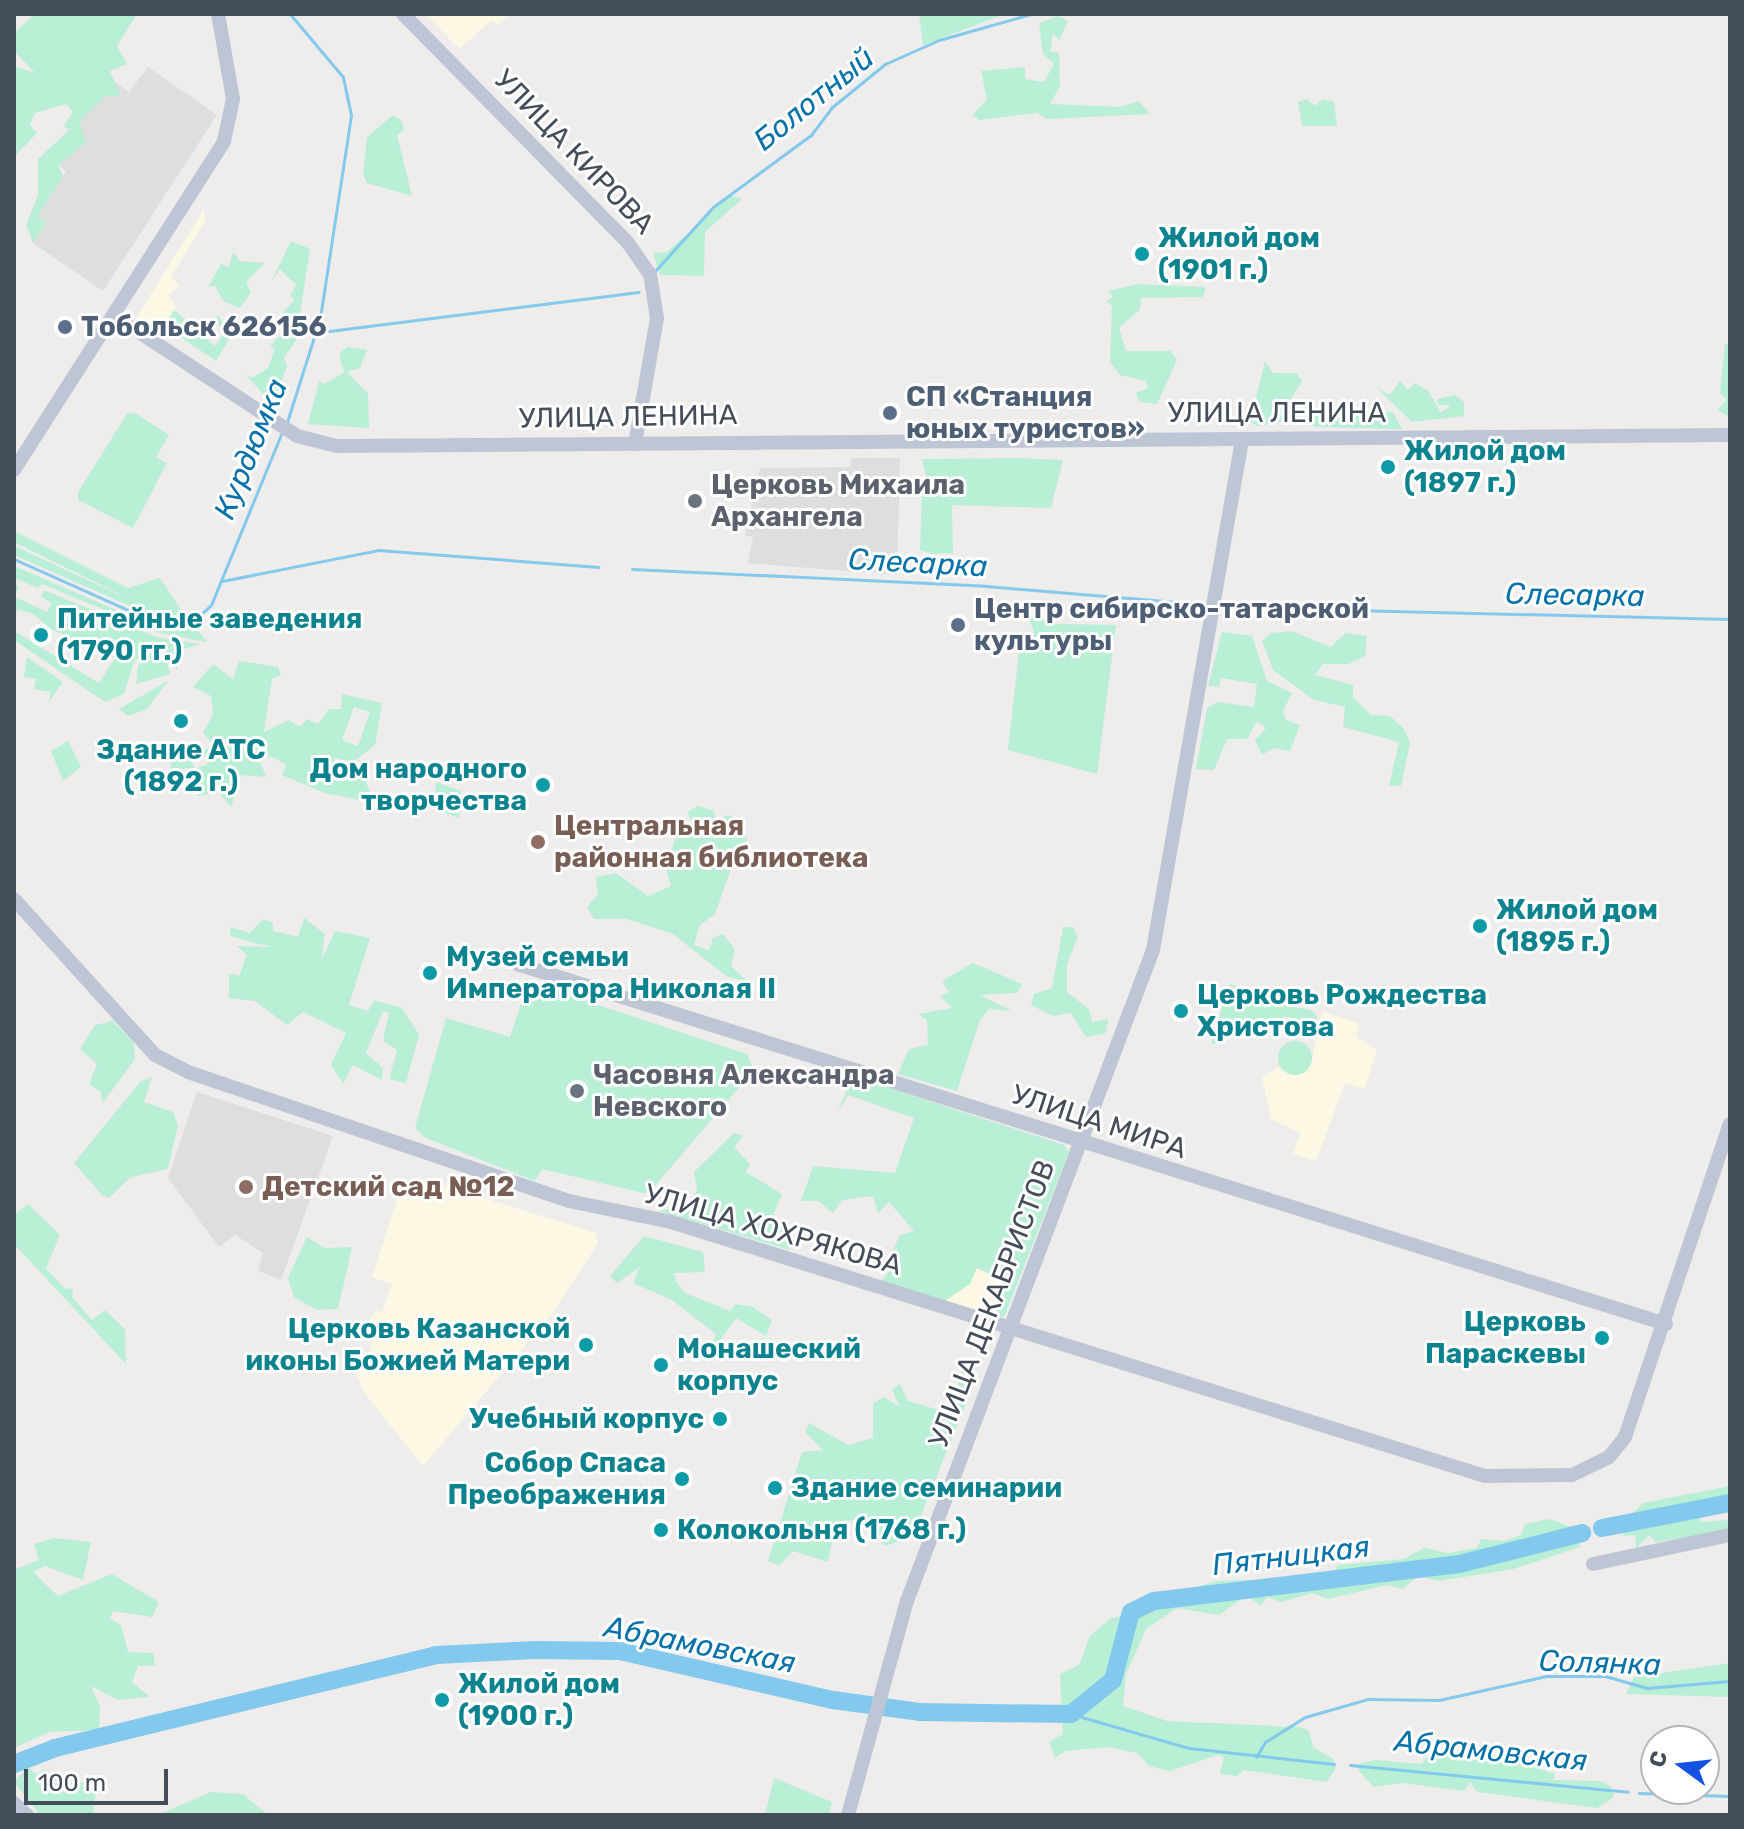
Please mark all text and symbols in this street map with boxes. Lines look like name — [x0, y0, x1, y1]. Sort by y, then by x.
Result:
water label: Болотный — [747, 40, 881, 158]
street label: УЛИЦА КИРОВА — [487, 63, 661, 241]
place label: Жилой дом (1901 г.) — [1158, 221, 1320, 287]
marker: Жилой дом (1901 г.) — [1133, 245, 1151, 263]
place label: Тобольск 626156 — [81, 310, 327, 344]
marker: Тобольск 626156 — [56, 318, 74, 336]
water label: Курдюмка — [207, 374, 295, 524]
place label: СП «Станция юных туристов» — [906, 380, 1145, 446]
street label: УЛИЦА ЛЕНИНА — [1168, 396, 1386, 430]
street label: УЛИЦА ЛЕНИНА — [518, 398, 738, 436]
marker: СП «Станция юных туристов» — [881, 404, 899, 422]
place label: Жилой дом (1897 г.) — [1404, 434, 1566, 500]
marker: Жилой дом (1897 г.) — [1379, 458, 1397, 476]
place label: Церковь Михаила Архангела — [711, 468, 965, 534]
marker: Церковь Михаила Архангела — [686, 492, 704, 510]
water label: Слесарка — [847, 541, 989, 585]
water label: Слесарка — [1505, 576, 1645, 614]
place label: Центр сибирско-татарской культуры — [974, 592, 1369, 658]
place label: Питейные заведения (1790 гг.) — [57, 602, 362, 668]
marker: Центр сибирско-татарской культуры — [949, 616, 967, 634]
marker: Питейные заведения (1790 гг.) — [32, 626, 50, 644]
marker: Здание АТС (1892 г.) — [172, 712, 190, 730]
place label: Здание АТС (1892 г.) — [96, 733, 266, 799]
place label: Дом народного творчества — [310, 752, 527, 818]
marker: Дом народного творчества — [534, 776, 552, 794]
place label: Центральная районная библиотека — [554, 809, 868, 875]
marker: Центральная районная библиотека — [529, 833, 547, 851]
place label: Жилой дом (1895 г.) — [1496, 893, 1658, 959]
marker: Жилой дом (1895 г.) — [1471, 917, 1489, 935]
place label: Музей семьи Императора Николая II — [446, 940, 776, 1006]
marker: Музей семьи Императора Николая II — [421, 964, 439, 982]
place label: Церковь Рождества Христова — [1197, 978, 1487, 1044]
marker: Церковь Рождества Христова — [1172, 1002, 1190, 1020]
place label: Часовня Александра Невского — [593, 1058, 894, 1124]
street label: УЛИЦА МИРА — [1007, 1078, 1191, 1166]
marker: Часовня Александра Невского — [568, 1082, 586, 1100]
street label: УЛИЦА ДЕКАБРИСТОВ — [922, 1156, 1062, 1452]
place label: Детский сад №12 — [262, 1170, 515, 1204]
street label: УЛИЦА ХОХРЯКОВА — [640, 1177, 906, 1283]
marker: Детский сад №12 — [237, 1178, 255, 1196]
place label: Церковь Параскевы — [1425, 1305, 1586, 1371]
place label: Церковь Казанской иконы Божией Матери — [245, 1312, 570, 1378]
marker: Церковь Параскевы — [1593, 1329, 1611, 1347]
place label: Монашеский корпус — [677, 1332, 861, 1398]
marker: Церковь Казанской иконы Божией Матери — [577, 1336, 595, 1354]
marker: Монашеский корпус — [652, 1356, 670, 1374]
place label: Учебный корпус — [469, 1402, 704, 1436]
marker: Учебный корпус — [711, 1410, 729, 1428]
place label: Собор Спаса Преображения — [447, 1446, 666, 1512]
marker: Собор Спаса Преображения — [673, 1470, 691, 1488]
place label: Здание семинарии — [791, 1471, 1062, 1505]
marker: Здание семинарии — [766, 1479, 784, 1497]
place label: Колокольня (1768 г.) — [677, 1513, 966, 1547]
marker: Колокольня (1768 г.) — [652, 1521, 670, 1539]
water label: Пятницкая — [1210, 1529, 1372, 1583]
water label: Абрамовская — [602, 1609, 798, 1681]
water label: Солянка — [1538, 1643, 1662, 1683]
place label: Жилой дом (1900 г.) — [458, 1667, 620, 1733]
marker: Жилой дом (1900 г.) — [433, 1691, 451, 1709]
water label: Абрамовская — [1393, 1723, 1589, 1779]
north arrow — [1640, 1725, 1720, 1805]
text: С — [1643, 1748, 1673, 1770]
scale bar — [28, 1753, 172, 1803]
text: 100 m — [38, 1769, 106, 1797]

